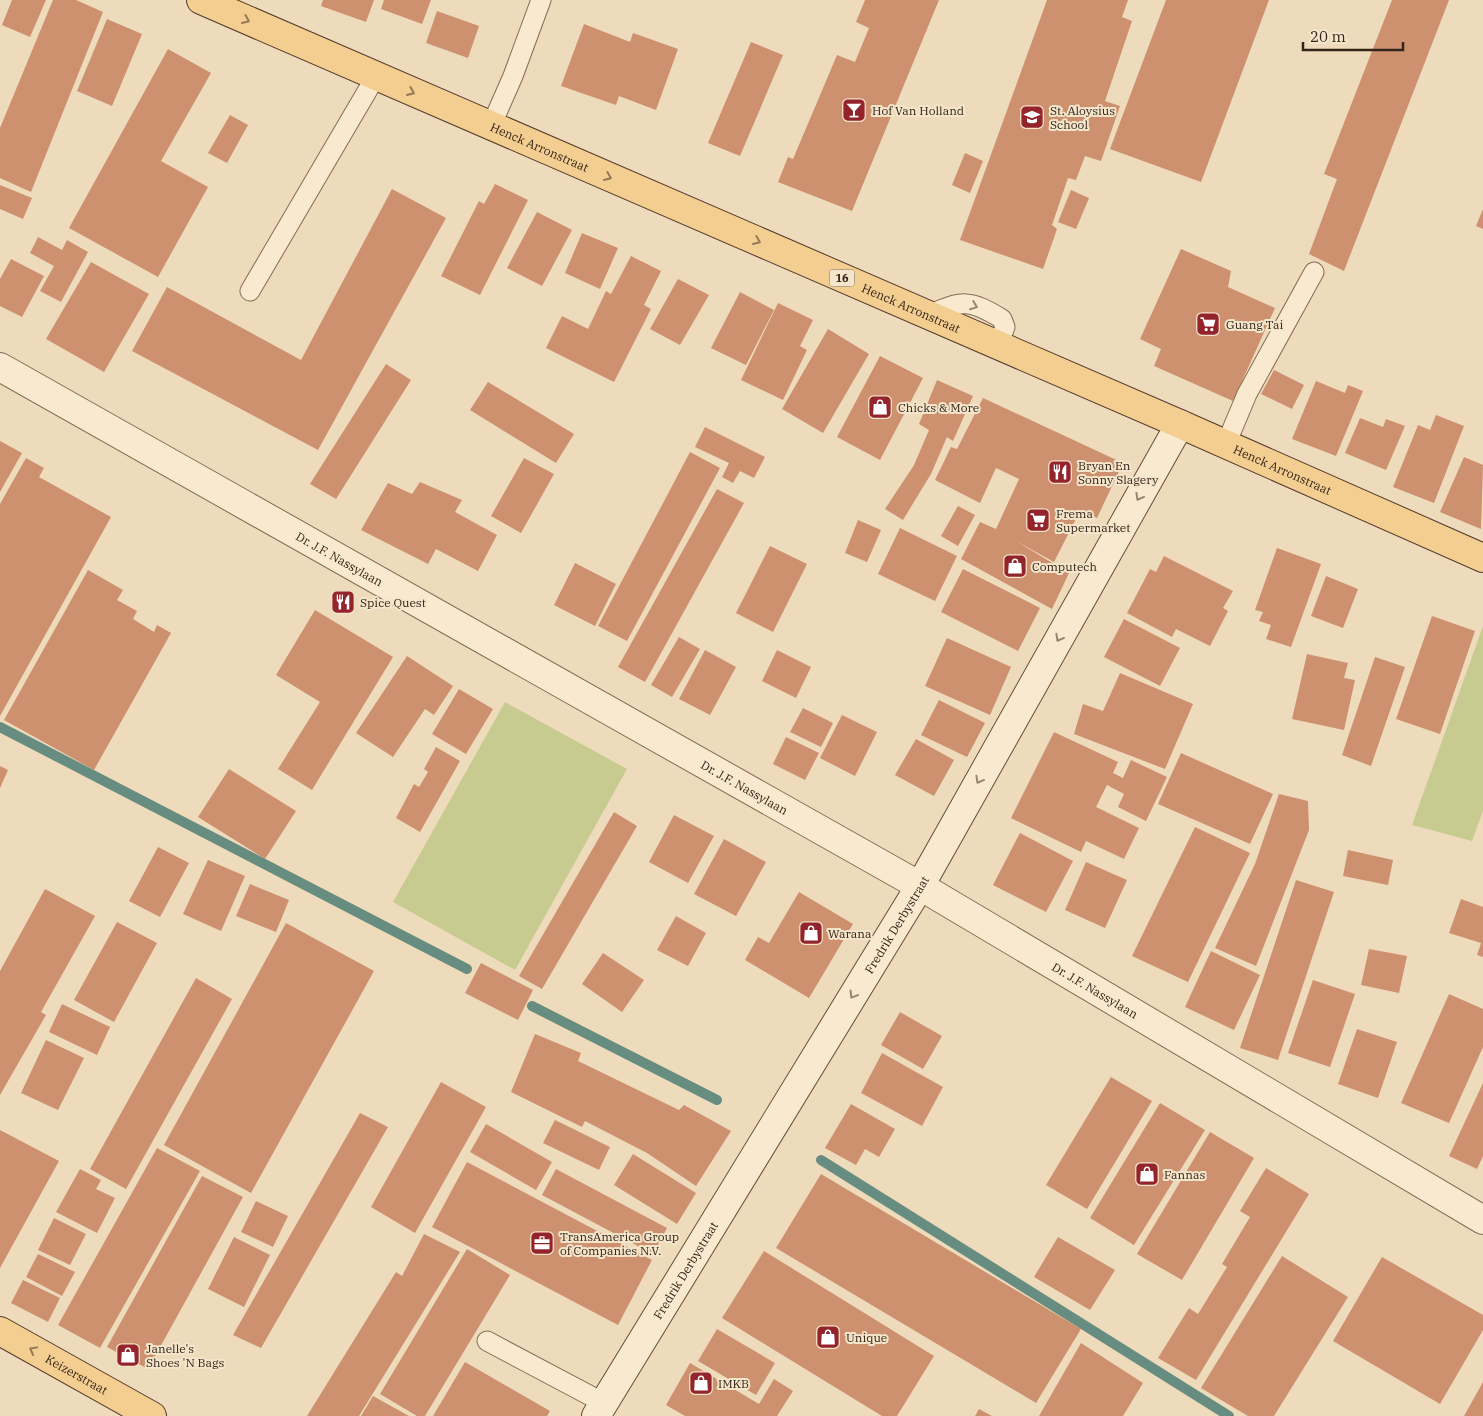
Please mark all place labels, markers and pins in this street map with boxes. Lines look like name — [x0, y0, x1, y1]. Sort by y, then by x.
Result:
bar icon: Hof Van Holland — [841, 97, 867, 123]
place label: Hof Van Holland — [872, 103, 964, 118]
place label: St. Aloysius School — [1050, 103, 1115, 132]
school or university icon: St. Aloysius School — [1019, 104, 1045, 130]
supermarket icon: Guang Tai — [1195, 311, 1221, 337]
place label: Guang Tai — [1226, 317, 1284, 332]
shop icon: Chicks & More — [867, 394, 893, 420]
place label: Chicks & More — [898, 400, 979, 415]
place label: Bryan En Sonny Slagery — [1078, 458, 1159, 487]
restaurant icon: Bryan En Sonny Slagery — [1047, 459, 1073, 485]
place label: Frema Supermarket — [1056, 506, 1131, 535]
supermarket icon: Frema Supermarket — [1025, 507, 1051, 533]
shop icon: Computech — [1002, 553, 1028, 579]
place label: Computech — [1032, 559, 1098, 574]
restaurant icon: Spice Quest — [330, 589, 356, 615]
place label: Spice Quest — [360, 595, 426, 610]
shop icon: Warana — [798, 920, 824, 946]
place label: Warana — [828, 926, 872, 941]
shop icon: Fannas — [1134, 1161, 1160, 1187]
place label: Fannas — [1164, 1167, 1205, 1182]
place label: TransAmerica Group of Companies N.V. — [560, 1229, 679, 1258]
office icon: TransAmerica Group of Companies N.V. — [529, 1230, 555, 1256]
shop icon: Unique — [815, 1324, 841, 1350]
place label: Unique — [846, 1330, 887, 1345]
place label: Janelle's Shoes 'N Bags — [146, 1341, 225, 1370]
shop icon: Janelle's Shoes 'N Bags — [115, 1342, 141, 1368]
shop icon: IMKB — [688, 1370, 714, 1396]
place label: IMKB — [718, 1376, 749, 1391]

